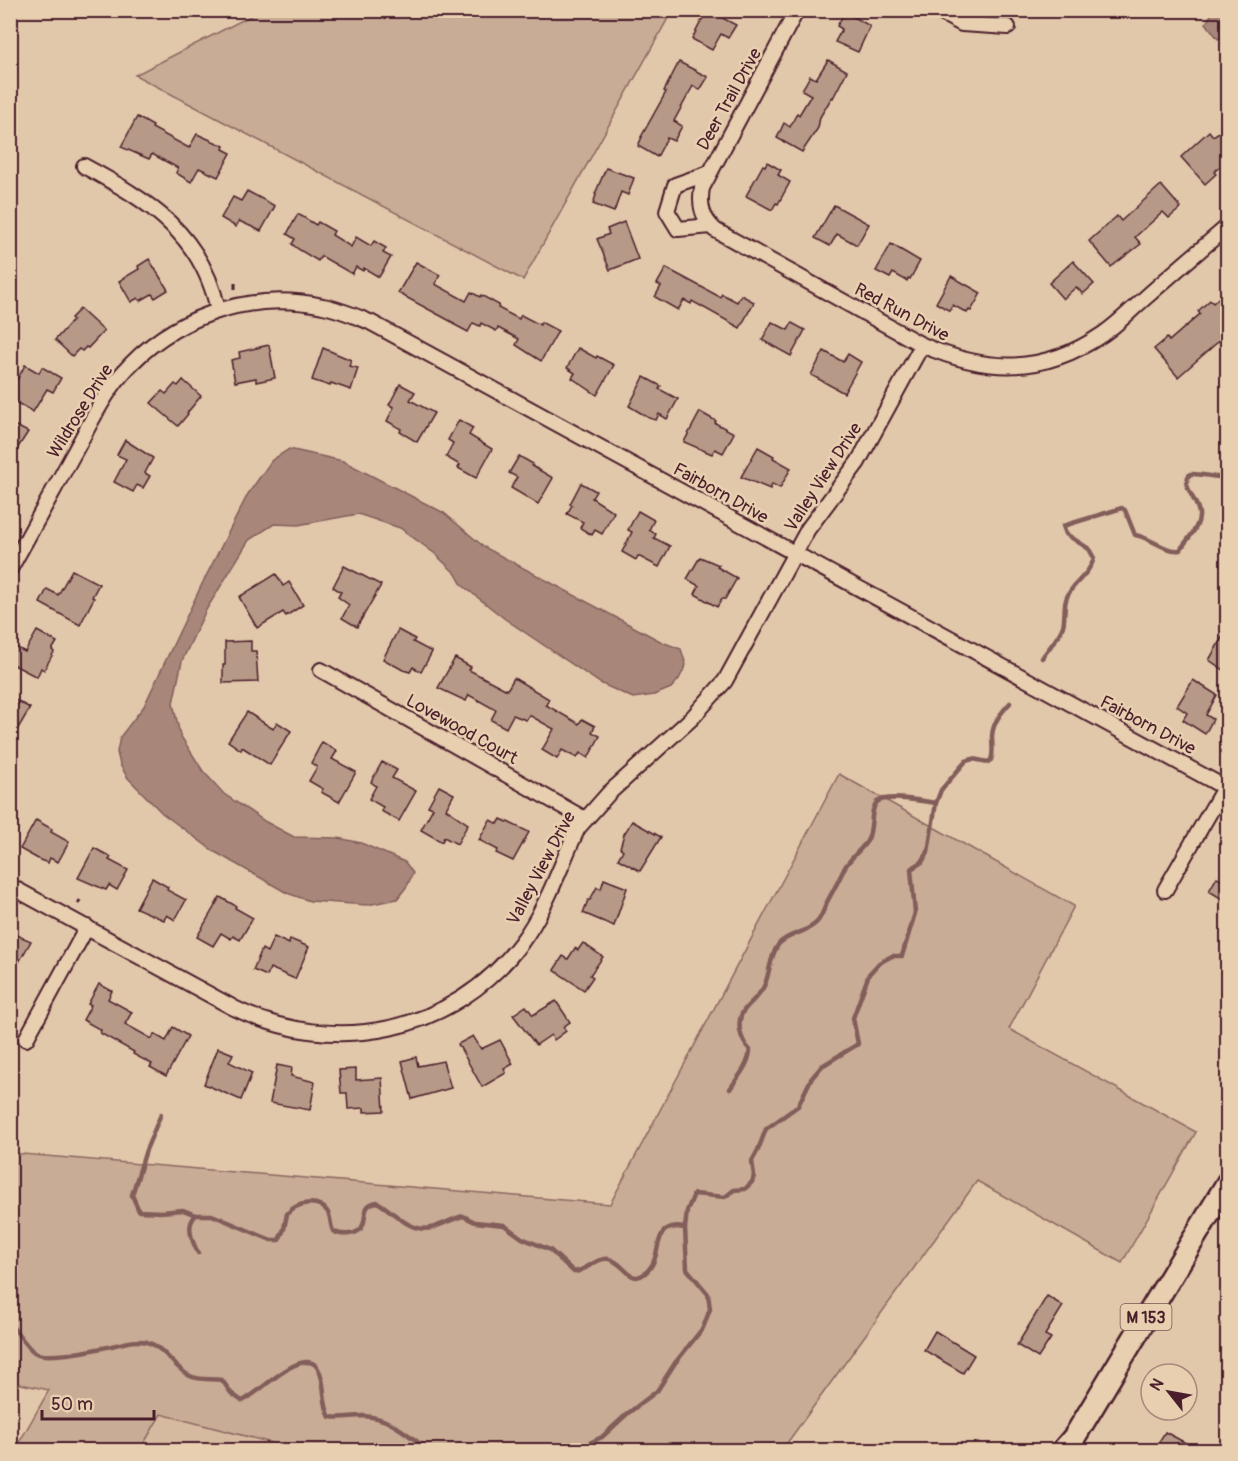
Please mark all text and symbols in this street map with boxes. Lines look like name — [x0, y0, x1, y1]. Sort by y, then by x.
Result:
street label: Deer Trail Drive — [692, 44, 767, 154]
street label: Red Run Drive — [850, 278, 953, 347]
street label: Wildrose Drive — [42, 360, 119, 463]
street label: Valley View Drive — [780, 418, 867, 536]
street label: Fairborn Drive — [669, 458, 772, 529]
street label: Lovewood Court — [402, 689, 522, 770]
street label: Fairborn Drive — [1096, 691, 1200, 760]
street label: Valley View Drive — [502, 807, 581, 929]
road number: M 153 — [1120, 1304, 1172, 1330]
north arrow — [1139, 1362, 1199, 1422]
text: N — [1146, 1375, 1168, 1395]
scale bar — [42, 1383, 154, 1421]
text: 50 m — [51, 1393, 93, 1416]

